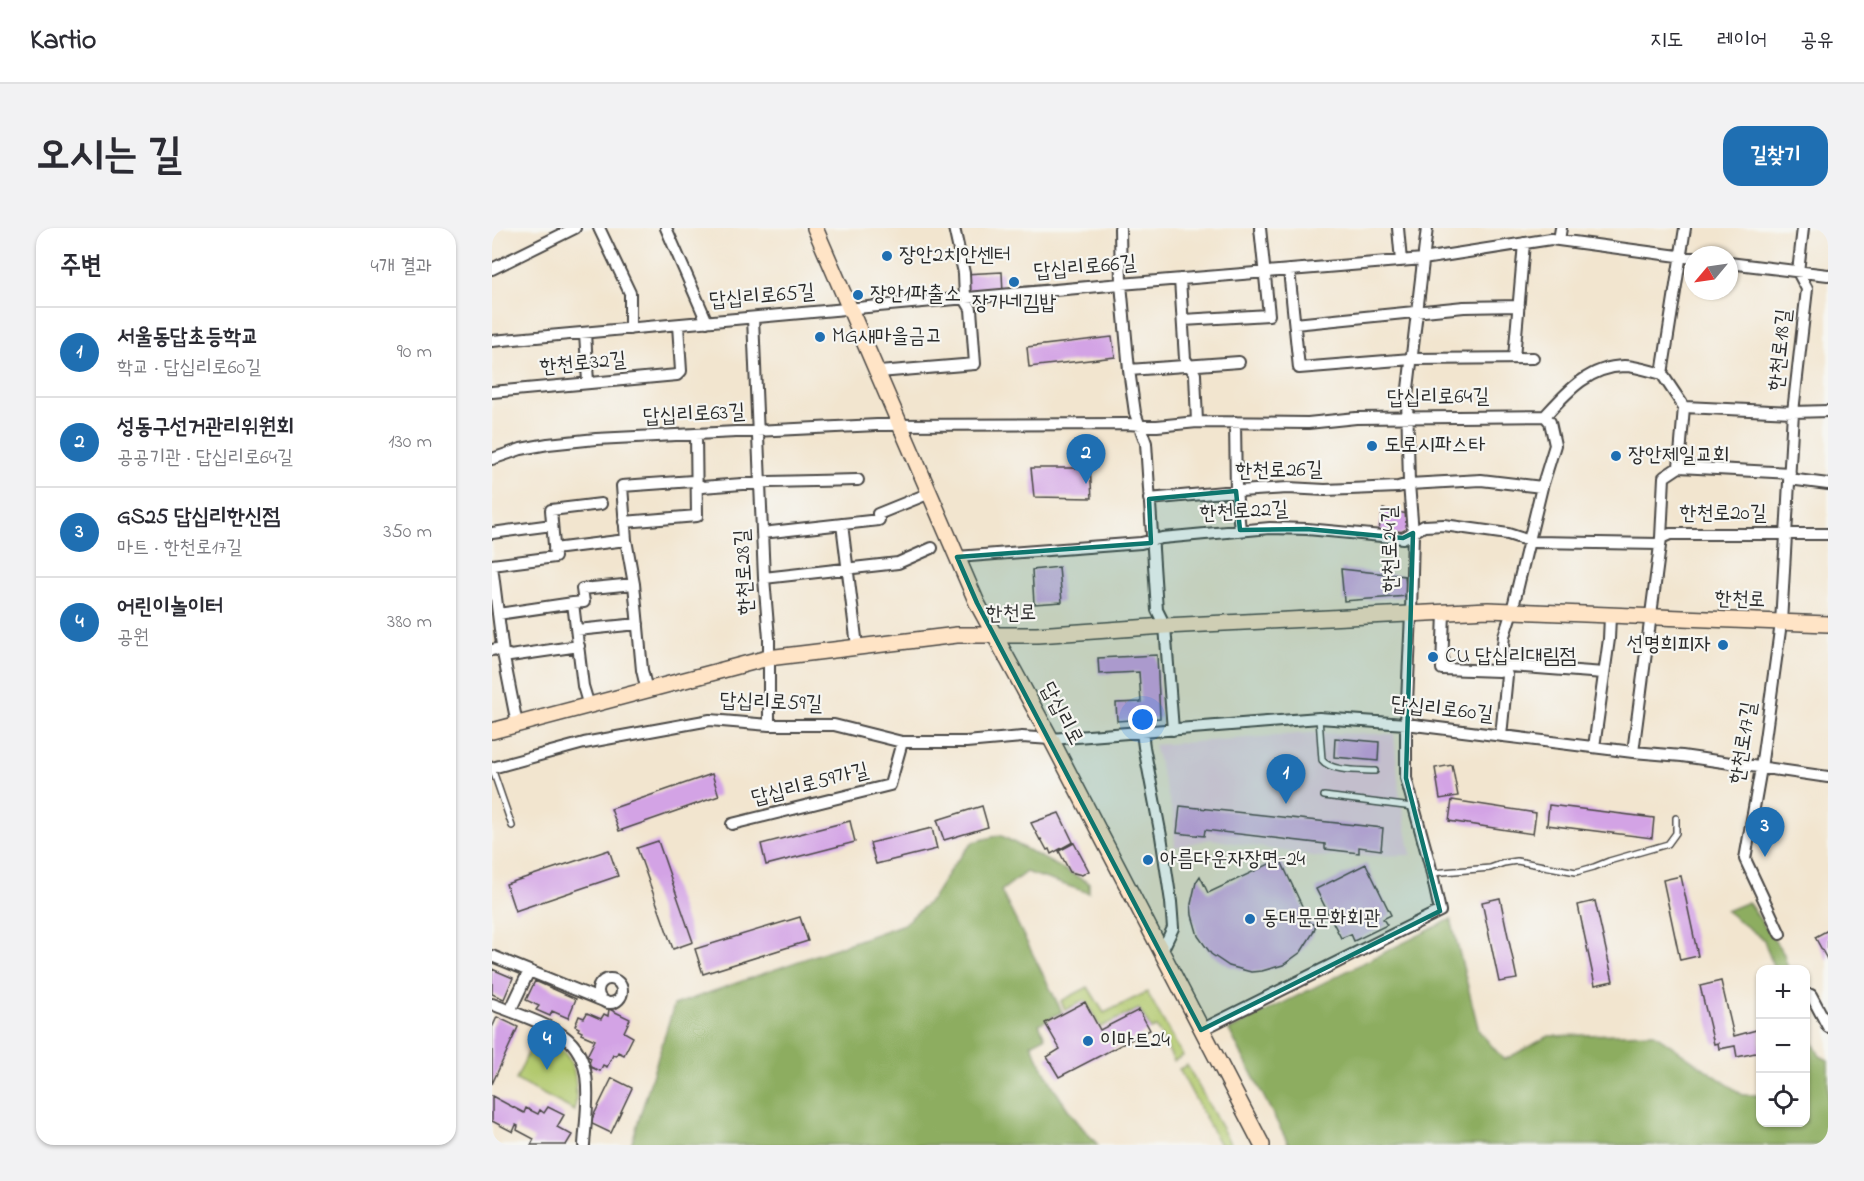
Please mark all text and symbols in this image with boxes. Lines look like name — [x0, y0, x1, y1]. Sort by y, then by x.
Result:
text: Kartio — [30, 21, 96, 62]
text: 지도 — [1650, 26, 1684, 56]
text: 레이어 — [1717, 26, 1767, 56]
text: 공유 — [1800, 26, 1834, 56]
text: 오시는 길 — [36, 126, 182, 187]
button: 길찾기 — [1723, 126, 1828, 186]
place label: 장안2치안센터 — [899, 241, 1011, 271]
north arrow — [1684, 246, 1738, 300]
text: 주변 — [60, 248, 102, 286]
marker: 장안2치안센터 — [880, 249, 894, 263]
street label: 답십리로66길 — [1032, 249, 1138, 287]
text: 4개 결과 — [370, 253, 432, 282]
marker: 장가네김밥 — [1007, 275, 1021, 289]
street label: 답십리로65길 — [708, 277, 816, 317]
place label: 장안1파출소 — [870, 280, 961, 310]
marker: 장안1파출소 — [851, 288, 865, 302]
place label: 장가네김밥 — [972, 289, 1056, 319]
street label: 한천로18길 — [1762, 307, 1800, 392]
text: 서울동답초등학교 — [117, 322, 259, 354]
place label: MG새마을금고 — [832, 322, 942, 352]
marker: MG새마을금고 — [813, 330, 827, 344]
text: 1 — [76, 338, 83, 367]
text: 90 m — [397, 338, 432, 367]
street label: 한천로32길 — [538, 345, 628, 383]
text: 학교 · 답십리로60길 — [117, 354, 261, 383]
street label: 답십리로64길 — [1387, 382, 1490, 414]
street label: 답십리로63길 — [642, 397, 746, 433]
text: 성동구선거관리위원회 — [117, 412, 294, 444]
text: 2 — [75, 428, 84, 457]
text: 130 m — [388, 428, 432, 457]
place label: 도로시파스타 — [1384, 431, 1485, 461]
pin: 2 — [1066, 434, 1106, 484]
marker: 도로시파스타 — [1365, 439, 1379, 453]
place label: 장안제일교회 — [1628, 441, 1729, 471]
text: 공공기관 · 답십리로64길 — [117, 444, 293, 473]
marker: 장안제일교회 — [1609, 449, 1623, 463]
street label: 한천로26길 — [1235, 455, 1323, 487]
street label: 한천로22길 — [1199, 495, 1289, 529]
street label: 한천로20길 — [1679, 499, 1767, 529]
text: GS25 답십리한신점 — [117, 502, 280, 534]
street label: 한천로24길 — [1375, 505, 1407, 593]
text: 3 — [75, 518, 84, 547]
text: 350 m — [383, 518, 432, 547]
street label: 한천로28길 — [728, 528, 762, 616]
text: 마트 · 한천로17길 — [117, 534, 242, 563]
street label: 한천로 — [1714, 584, 1766, 616]
text: 어린이놀이터 — [117, 592, 223, 624]
street label: 한천로 — [985, 599, 1037, 629]
text: 4 — [75, 608, 84, 637]
text: 380 m — [387, 608, 432, 637]
text: 공원 — [117, 624, 149, 653]
place label: 선명희피자 — [1627, 630, 1711, 660]
marker: 선명희피자 — [1716, 638, 1730, 652]
place label: CU 답십리대림점 — [1445, 642, 1576, 672]
marker: CU 답십리대림점 — [1426, 650, 1440, 664]
street label: 답십리로 — [1032, 677, 1090, 751]
street label: 답십리로59길 — [719, 686, 823, 720]
street label: 답십리로60길 — [1389, 690, 1495, 730]
street label: 한천로17길 — [1723, 700, 1765, 786]
your location — [1128, 705, 1157, 734]
pin: 1 — [1266, 754, 1306, 804]
street label: 답십리로59가길 — [748, 756, 872, 814]
pin: 3 — [1746, 808, 1784, 857]
place label: 아름다운자장면-24 — [1160, 845, 1306, 875]
marker: 아름다운자장면-24 — [1141, 853, 1155, 867]
place label: 동대문문화회관 — [1262, 904, 1380, 934]
marker: 동대문문화회관 — [1243, 912, 1257, 926]
map controls — [1756, 965, 1810, 1127]
button: + — [1756, 965, 1810, 1019]
button: − — [1756, 1019, 1810, 1073]
pin: 4 — [528, 1020, 566, 1070]
place label: 이마트24 — [1100, 1026, 1170, 1056]
marker: 이마트24 — [1081, 1034, 1095, 1048]
button: locate — [1756, 1073, 1810, 1127]

